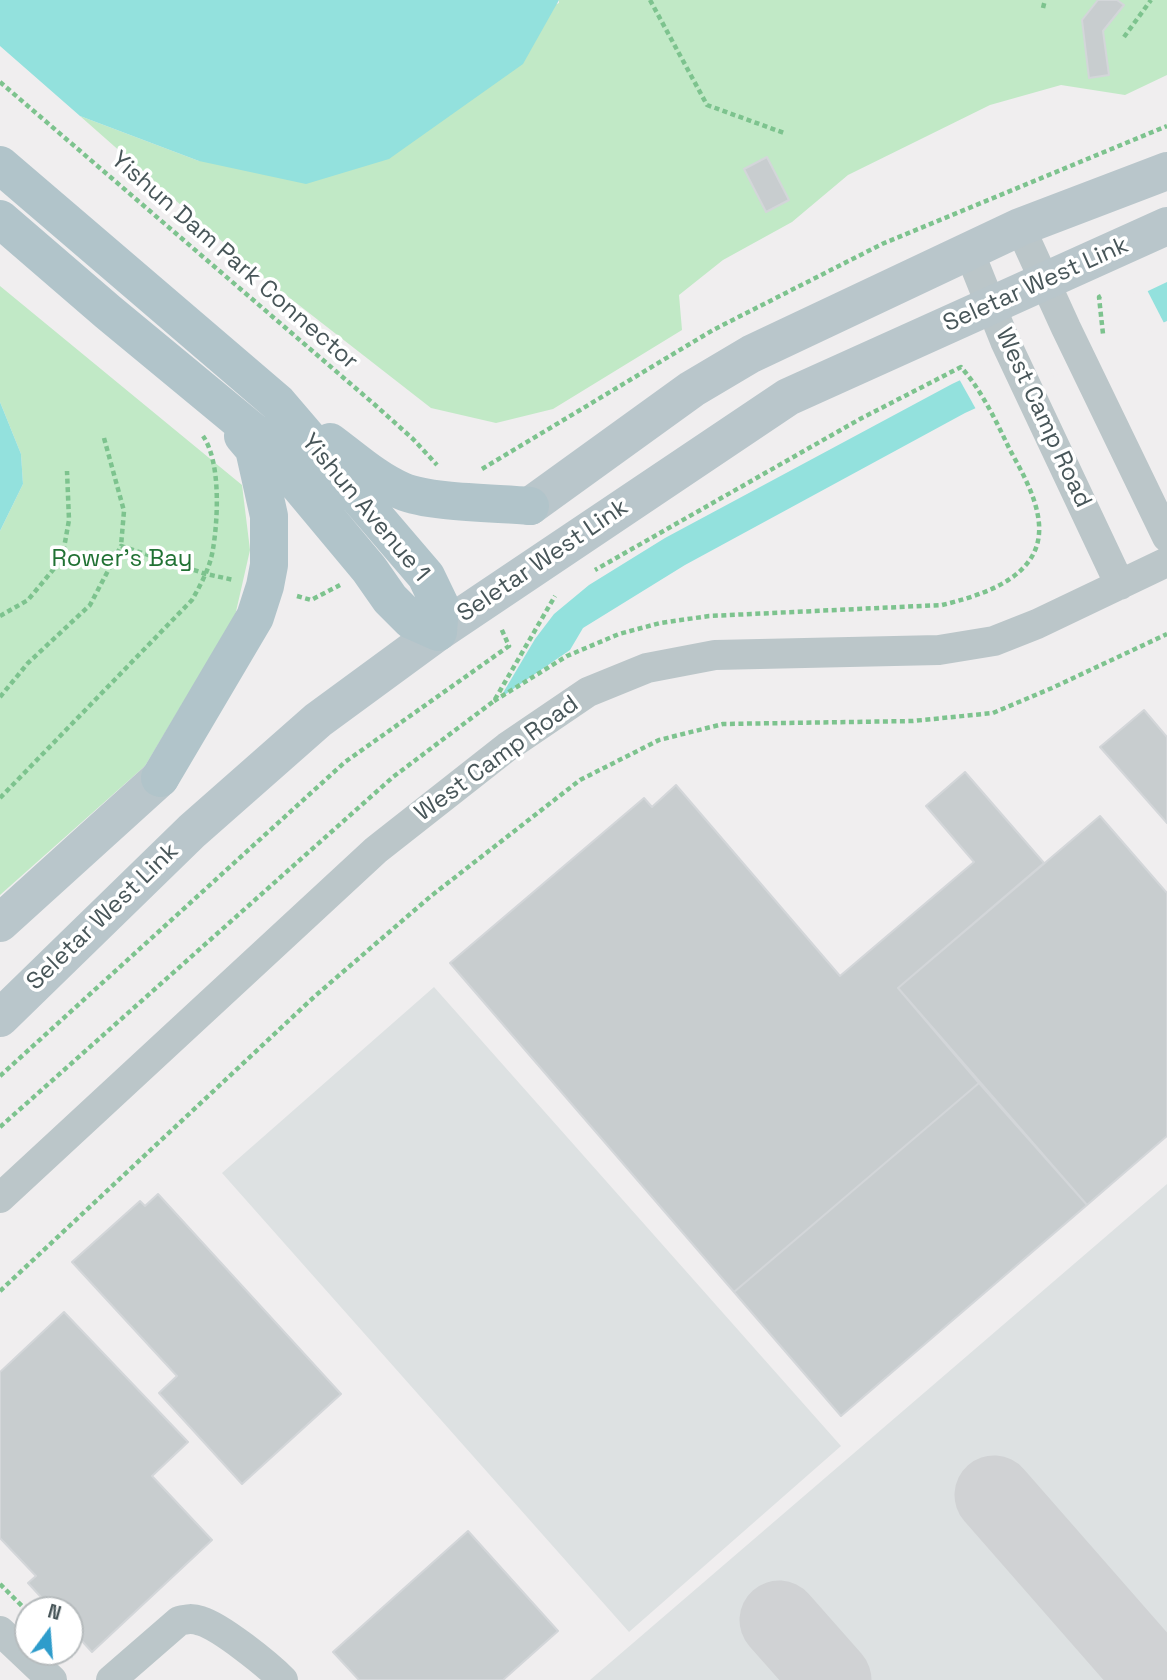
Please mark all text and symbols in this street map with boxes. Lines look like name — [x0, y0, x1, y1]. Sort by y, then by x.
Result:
street label: Yishun Dam Park Connector — [105, 146, 363, 376]
street label: Seletar West Link — [939, 231, 1133, 339]
street label: West Camp Road — [989, 324, 1097, 512]
street label: Yishun Avenue 1 — [295, 428, 435, 588]
street label: Seletar West Link — [452, 493, 634, 629]
park label: Rower's Bay — [52, 545, 192, 573]
street label: West Camp Road — [410, 690, 584, 828]
street label: Seletar West Link — [21, 837, 185, 997]
north arrow — [14, 1596, 84, 1666]
text: N — [45, 1598, 64, 1626]

